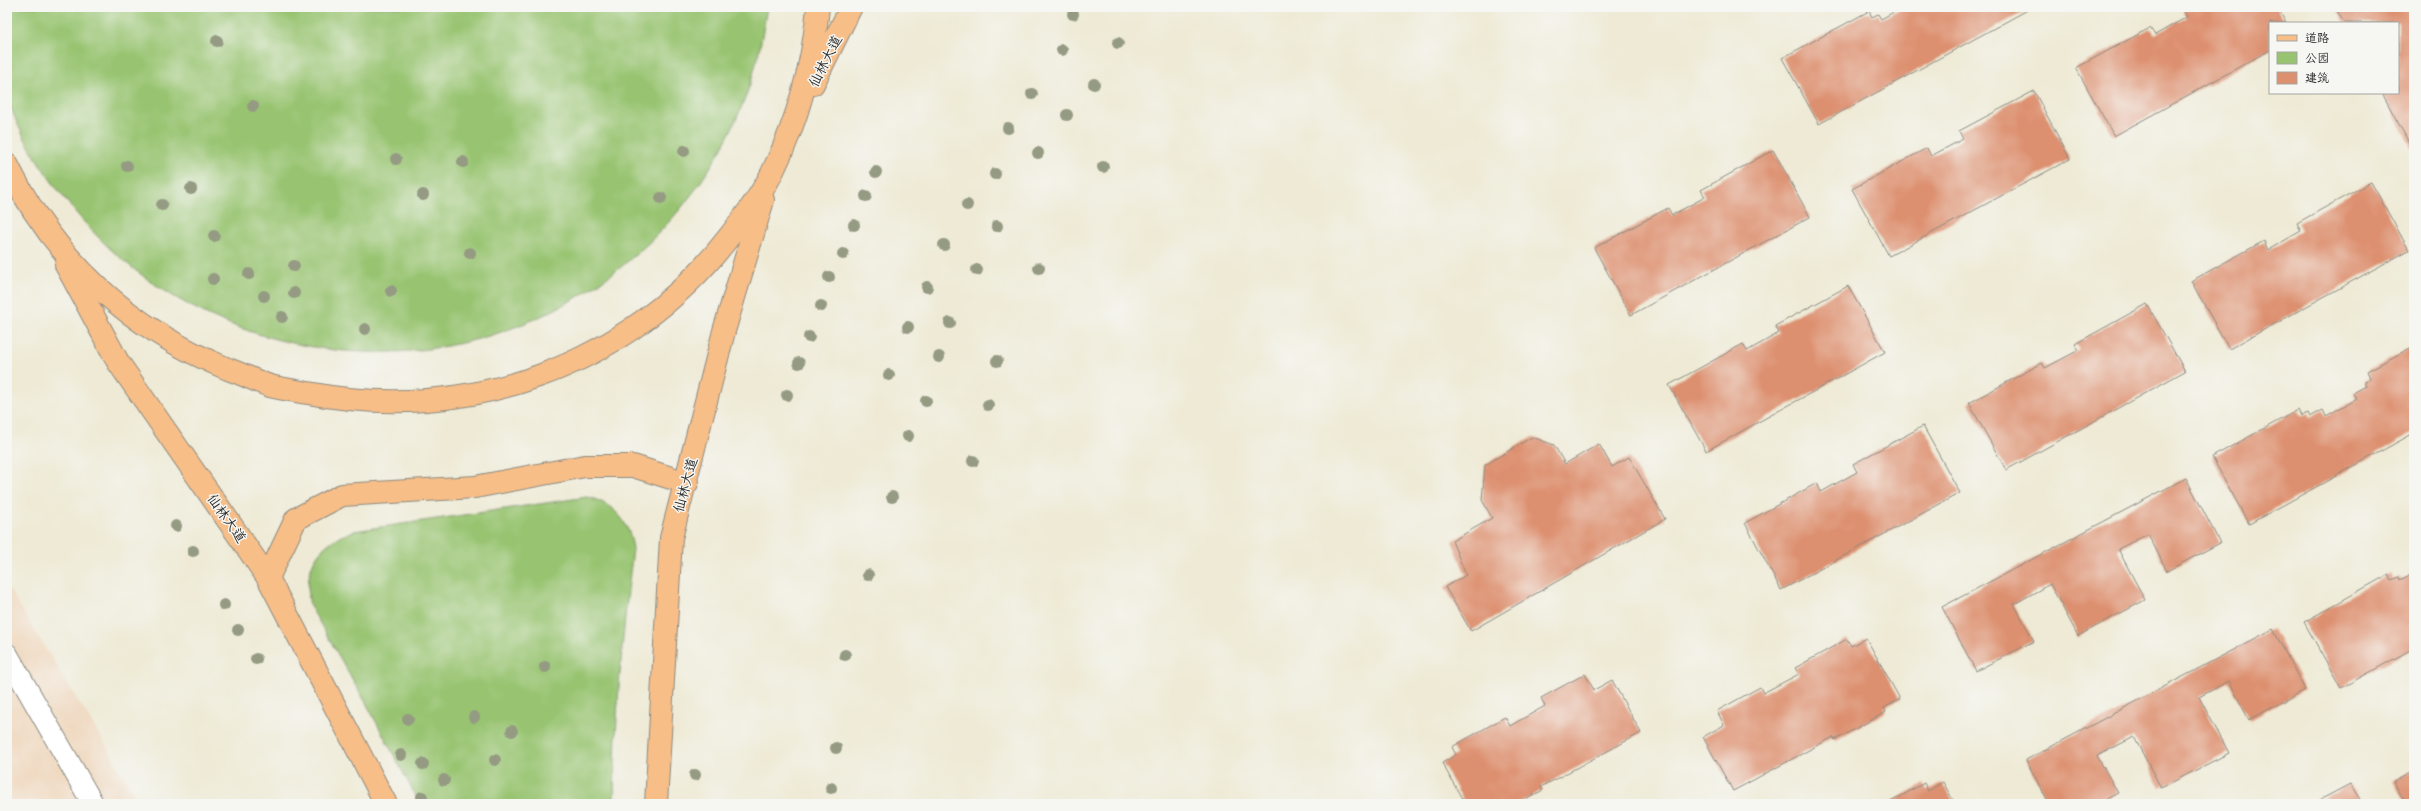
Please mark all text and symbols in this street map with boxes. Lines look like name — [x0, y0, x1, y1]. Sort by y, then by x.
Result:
legend — [2269, 22, 2399, 94]
text: 道路 — [2305, 31, 2329, 47]
street label: 仙林大道 — [805, 32, 847, 90]
text: 公园 — [2305, 51, 2329, 67]
text: 建筑 — [2305, 71, 2329, 87]
street label: 仙林大道 — [670, 456, 702, 515]
street label: 仙林大道 — [203, 490, 250, 547]

